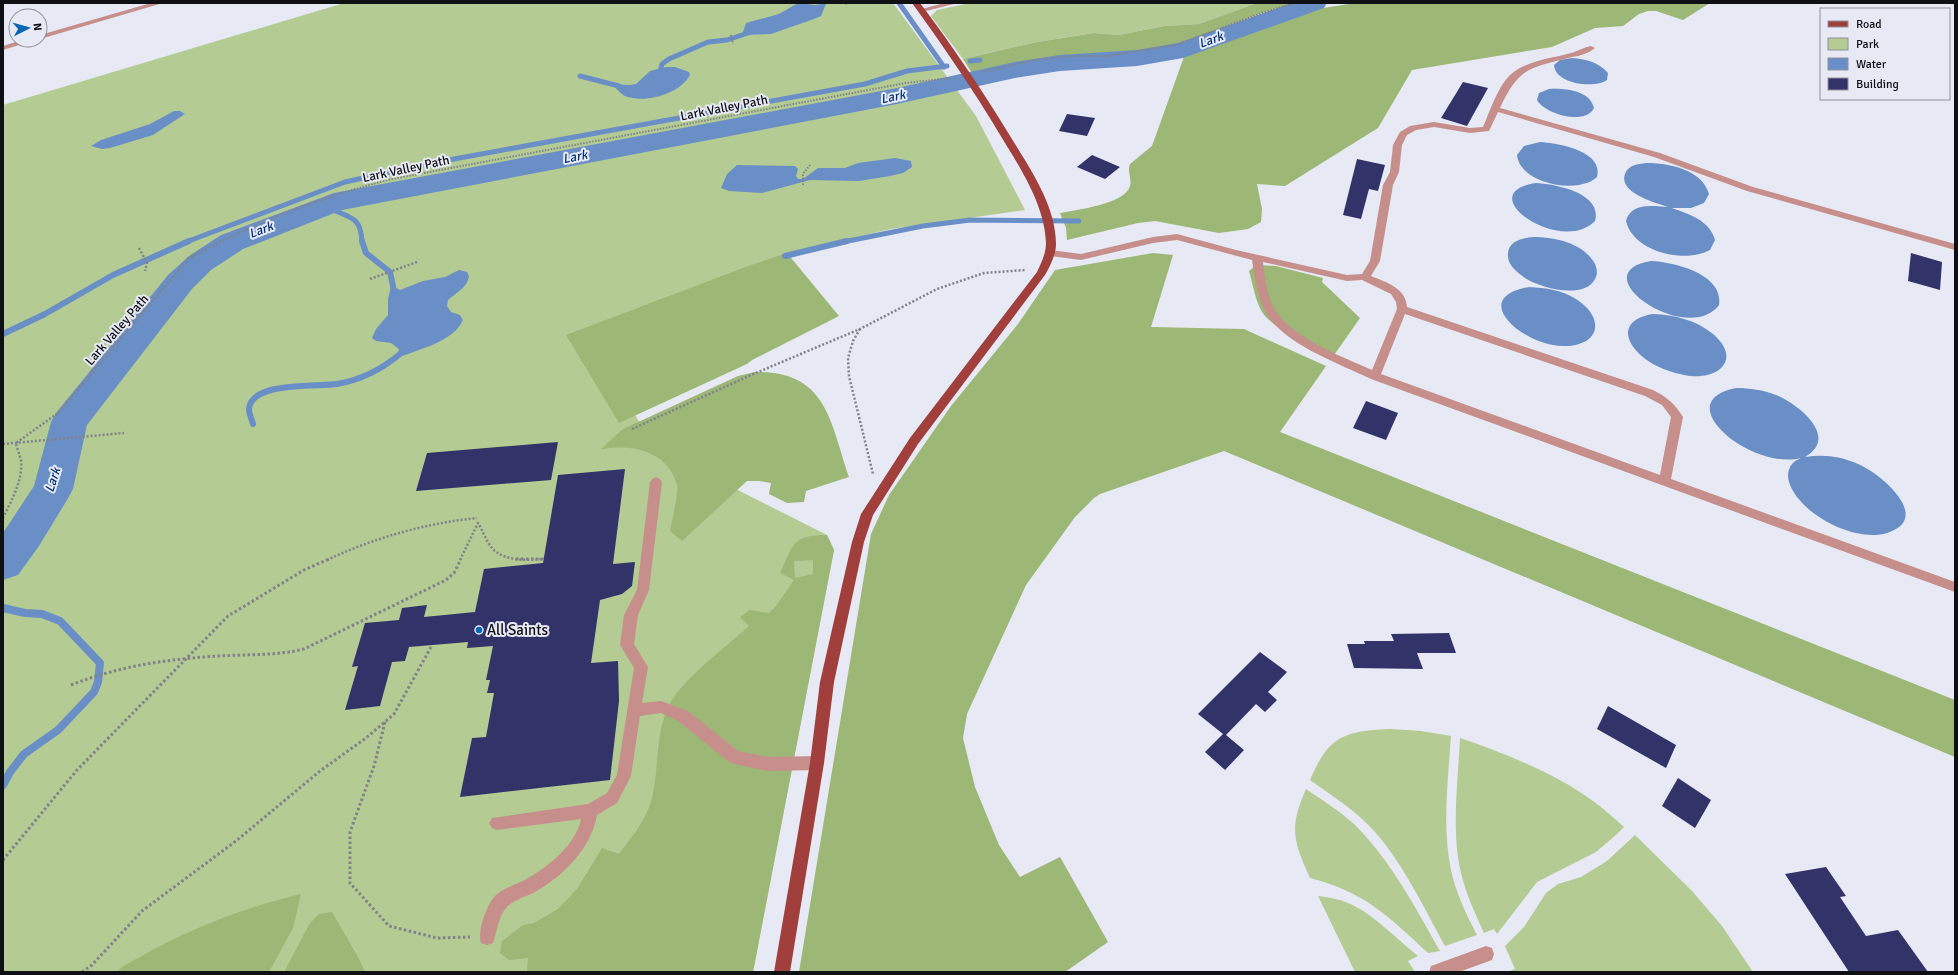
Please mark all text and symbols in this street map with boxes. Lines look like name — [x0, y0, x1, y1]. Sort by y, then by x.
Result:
north arrow — [8, 8, 48, 48]
legend — [1820, 8, 1950, 100]
text: Road — [1856, 17, 1882, 32]
text: N — [31, 23, 44, 31]
water label: Lark — [1197, 28, 1227, 52]
text: Park — [1856, 37, 1879, 52]
text: Water — [1856, 57, 1887, 72]
text: Building — [1856, 77, 1899, 92]
water label: Lark — [879, 86, 908, 107]
street label: Lark Valley Path — [679, 92, 769, 124]
water label: Lark — [561, 147, 590, 167]
street label: Lark Valley Path — [361, 152, 451, 186]
water label: Lark — [247, 218, 277, 242]
street label: Lark Valley Path — [82, 291, 152, 369]
water label: Lark — [42, 464, 65, 494]
place label: All Saints — [487, 621, 548, 639]
marker: All Saints — [474, 625, 484, 635]

